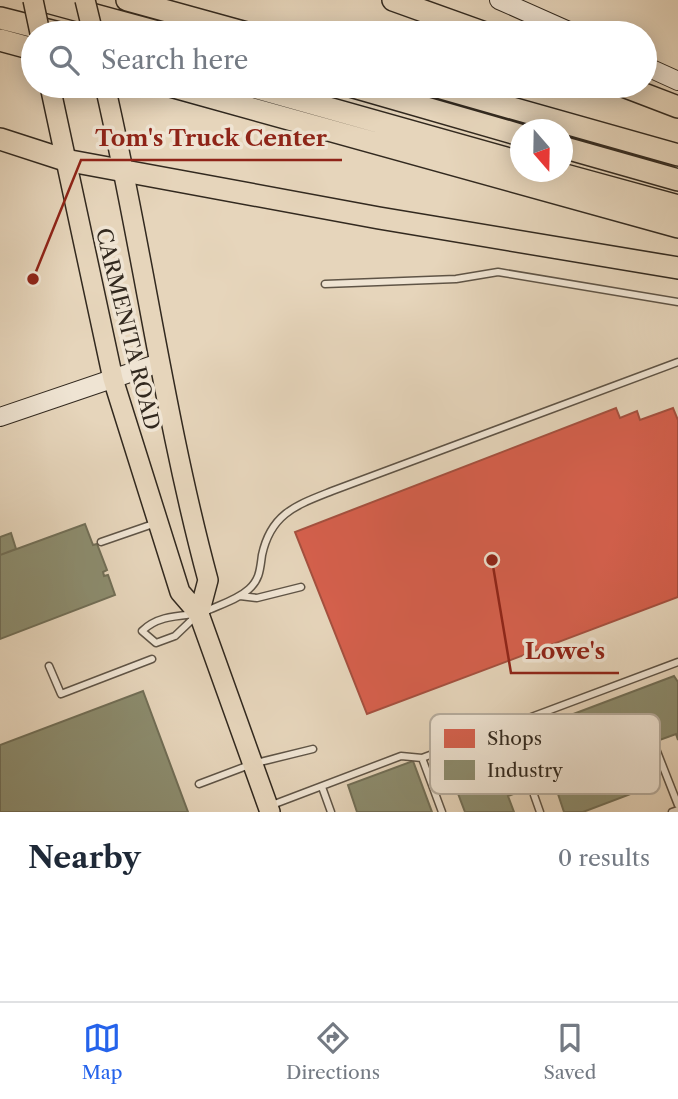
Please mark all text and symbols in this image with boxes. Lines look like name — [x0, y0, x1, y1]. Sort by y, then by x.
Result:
search box — [21, 21, 657, 98]
icon: search — [45, 41, 83, 79]
text: Search here — [101, 44, 248, 76]
callout: Tom's Truck Center — [81, 116, 342, 160]
north arrow — [510, 119, 573, 182]
text: Tom's Truck Center — [95, 124, 328, 152]
street label: CARMENITA ROAD — [91, 226, 165, 432]
callout: Lowe's — [511, 629, 619, 673]
text: Lowe's — [525, 637, 605, 665]
legend — [430, 714, 660, 794]
text: Shops — [487, 727, 542, 750]
text: Industry — [487, 759, 563, 782]
text: Nearby — [28, 839, 141, 876]
text: 0 results — [558, 844, 650, 872]
tab: Map — [82, 1019, 123, 1084]
tab: Directions — [286, 1019, 380, 1084]
tab: Saved — [543, 1019, 596, 1084]

